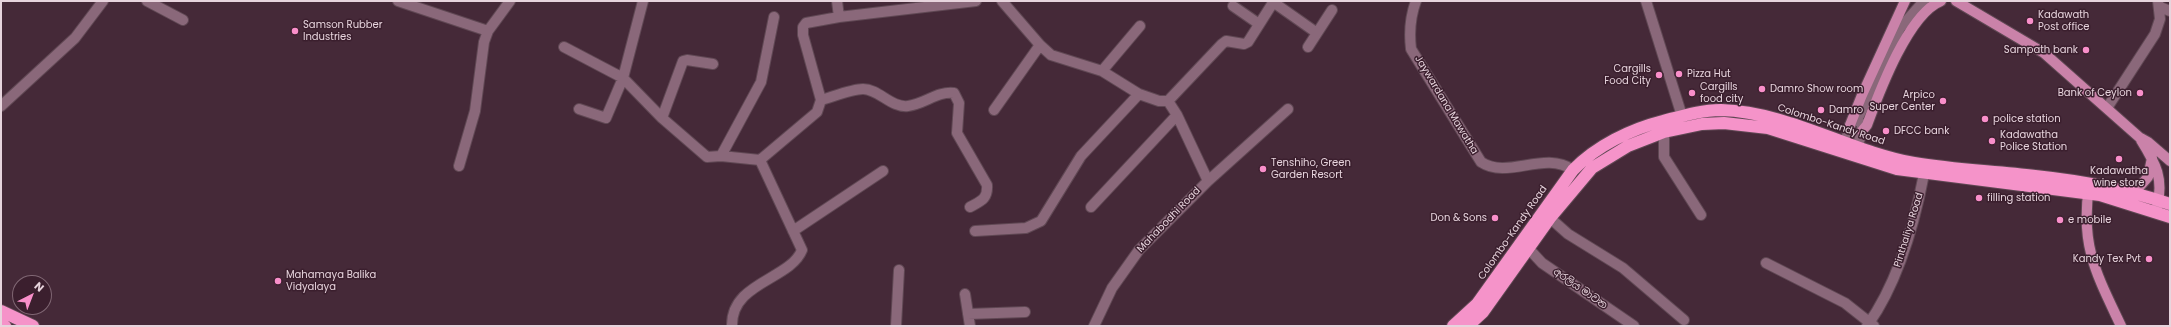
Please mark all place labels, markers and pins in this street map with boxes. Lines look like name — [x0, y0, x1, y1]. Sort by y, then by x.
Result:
place label: Kadawath Post office — [2038, 9, 2089, 32]
marker: Kadawath Post office — [2025, 16, 2035, 26]
place label: Samson Rubber Industries — [303, 19, 383, 42]
marker: Samson Rubber Industries — [290, 26, 300, 36]
place label: Sampath bank — [2004, 44, 2078, 56]
marker: Sampath bank — [2081, 45, 2091, 55]
place label: Cargills Food City — [1604, 63, 1651, 86]
place label: Pizza Hut — [1687, 68, 1731, 80]
marker: Pizza Hut — [1674, 69, 1684, 79]
marker: Cargills Food City — [1654, 70, 1664, 80]
place label: Cargills food city — [1700, 81, 1743, 104]
place label: Damro Show room — [1770, 83, 1863, 95]
marker: Damro Show room — [1757, 84, 1767, 94]
place label: Bank of Ceylon — [2058, 87, 2132, 99]
marker: Cargills food city — [1687, 88, 1697, 98]
marker: Bank of Ceylon — [2135, 88, 2145, 98]
place label: Arpico Super Center — [1869, 89, 1935, 112]
marker: Arpico Super Center — [1938, 96, 1948, 106]
place label: Damro — [1829, 104, 1863, 116]
marker: Damro — [1816, 105, 1826, 115]
place label: police station — [1993, 113, 2061, 125]
marker: police station — [1980, 114, 1990, 124]
place label: DFCC bank — [1894, 125, 1949, 137]
marker: DFCC bank — [1881, 126, 1891, 136]
place label: Kadawatha Police Station — [2000, 129, 2067, 152]
marker: Kadawatha Police Station — [1987, 136, 1997, 146]
marker: Kadawatha wine store — [2114, 154, 2124, 164]
place label: Tenshiho, Green Garden Resort — [1271, 157, 1351, 180]
marker: Tenshiho, Green Garden Resort — [1258, 164, 1268, 174]
place label: Kadawatha wine store — [2090, 165, 2148, 188]
place label: filling station — [1987, 192, 2050, 204]
marker: filling station — [1974, 193, 1984, 203]
place label: Don & Sons — [1431, 212, 1487, 224]
marker: Don & Sons — [1490, 213, 1500, 223]
place label: e mobile — [2068, 214, 2111, 226]
marker: e mobile — [2055, 215, 2065, 225]
place label: Kandy Tex Pvt — [2073, 253, 2141, 265]
marker: Kandy Tex Pvt — [2144, 254, 2154, 264]
place label: Mahamaya Balika Vidyalaya — [286, 269, 376, 292]
marker: Mahamaya Balika Vidyalaya — [273, 276, 283, 286]

